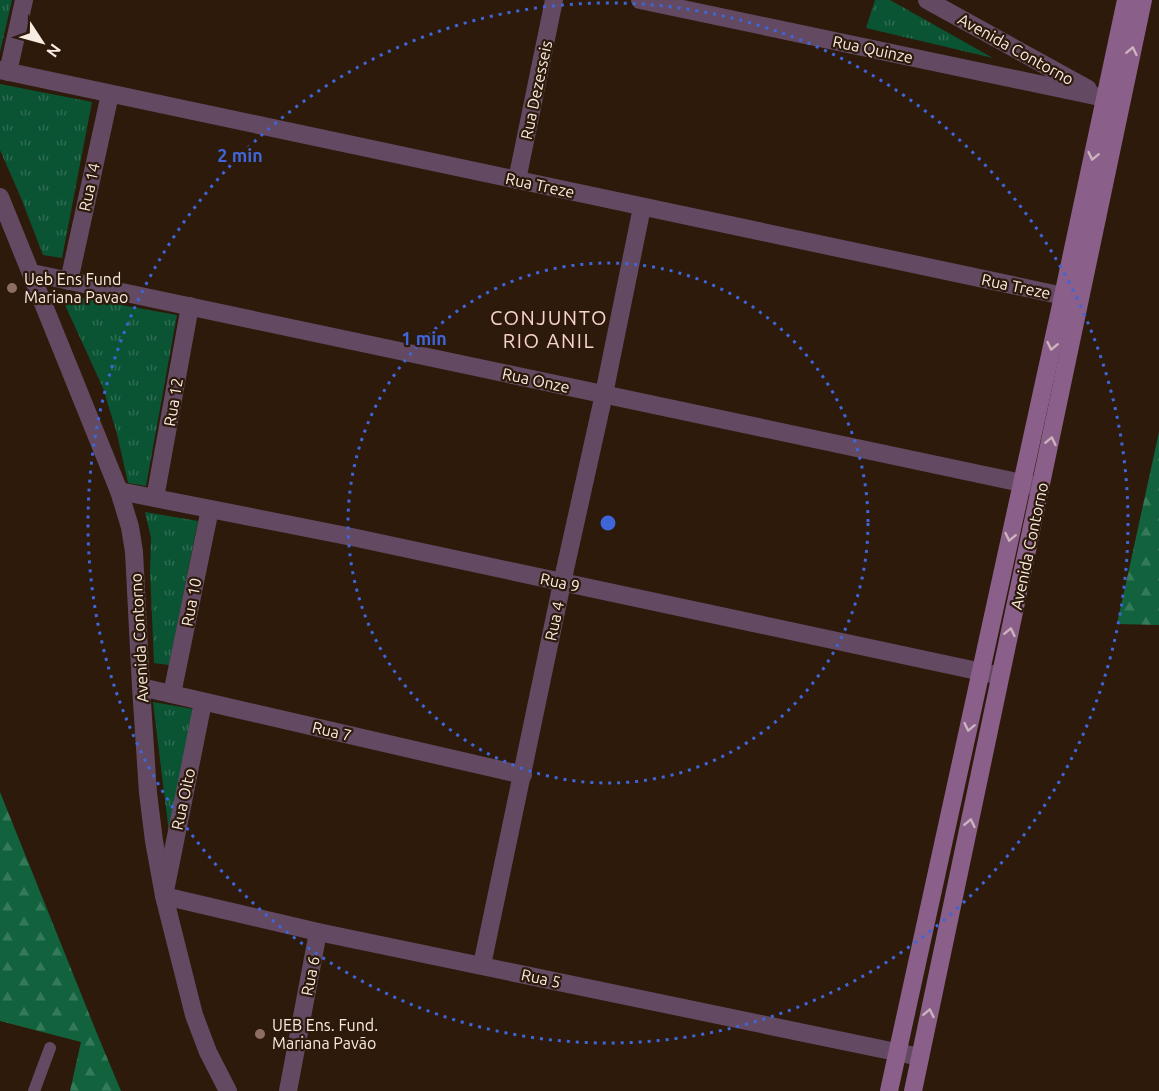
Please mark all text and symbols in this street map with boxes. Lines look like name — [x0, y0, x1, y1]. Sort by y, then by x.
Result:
street label: Avenida Contorno — [955, 10, 1077, 88]
north arrow — [12, 12, 72, 72]
street label: Rua Quinze — [831, 32, 915, 66]
street label: Rua Dezesseis — [517, 39, 555, 141]
text: N — [43, 41, 65, 61]
one-way arrow — [1125, 46, 1138, 56]
text: 2 min — [217, 145, 263, 165]
one-way arrow — [1087, 151, 1100, 161]
street label: Rua 14 — [75, 161, 103, 213]
street label: Rua Treze — [504, 169, 576, 201]
place label: Ueb Ens Fund Mariana Pavao — [24, 270, 128, 306]
street label: Rua Treze — [980, 270, 1052, 302]
marker: Ueb Ens Fund Mariana Pavao — [5, 281, 19, 295]
district label: CONJUNTO RIO ANIL — [490, 306, 608, 352]
text: 1 min — [401, 328, 447, 348]
one-way arrow — [1046, 341, 1059, 351]
street label: Rua Onze — [501, 364, 571, 396]
street label: Rua 12 — [160, 376, 186, 428]
one-way arrow — [1044, 436, 1057, 446]
street label: Avenida Contorno — [1007, 481, 1051, 611]
centre of rings — [598, 513, 618, 533]
one-way arrow — [1005, 532, 1018, 542]
street label: Rua 9 — [539, 569, 581, 595]
street label: Avenida Contorno — [127, 573, 151, 703]
street label: Rua 10 — [177, 576, 205, 628]
street label: Rua 4 — [541, 600, 567, 642]
one-way arrow — [1003, 627, 1016, 637]
street label: Rua 7 — [310, 718, 354, 744]
one-way arrow — [963, 722, 976, 732]
street label: Rua Oito — [168, 766, 198, 832]
one-way arrow — [963, 818, 976, 828]
street label: Rua 6 — [297, 955, 323, 997]
street label: Rua 5 — [520, 965, 562, 991]
one-way arrow — [922, 1008, 935, 1018]
place label: UEB Ens. Fund. Mariana Pavão — [272, 1016, 378, 1052]
marker: UEB Ens. Fund. Mariana Pavão — [253, 1027, 267, 1041]

